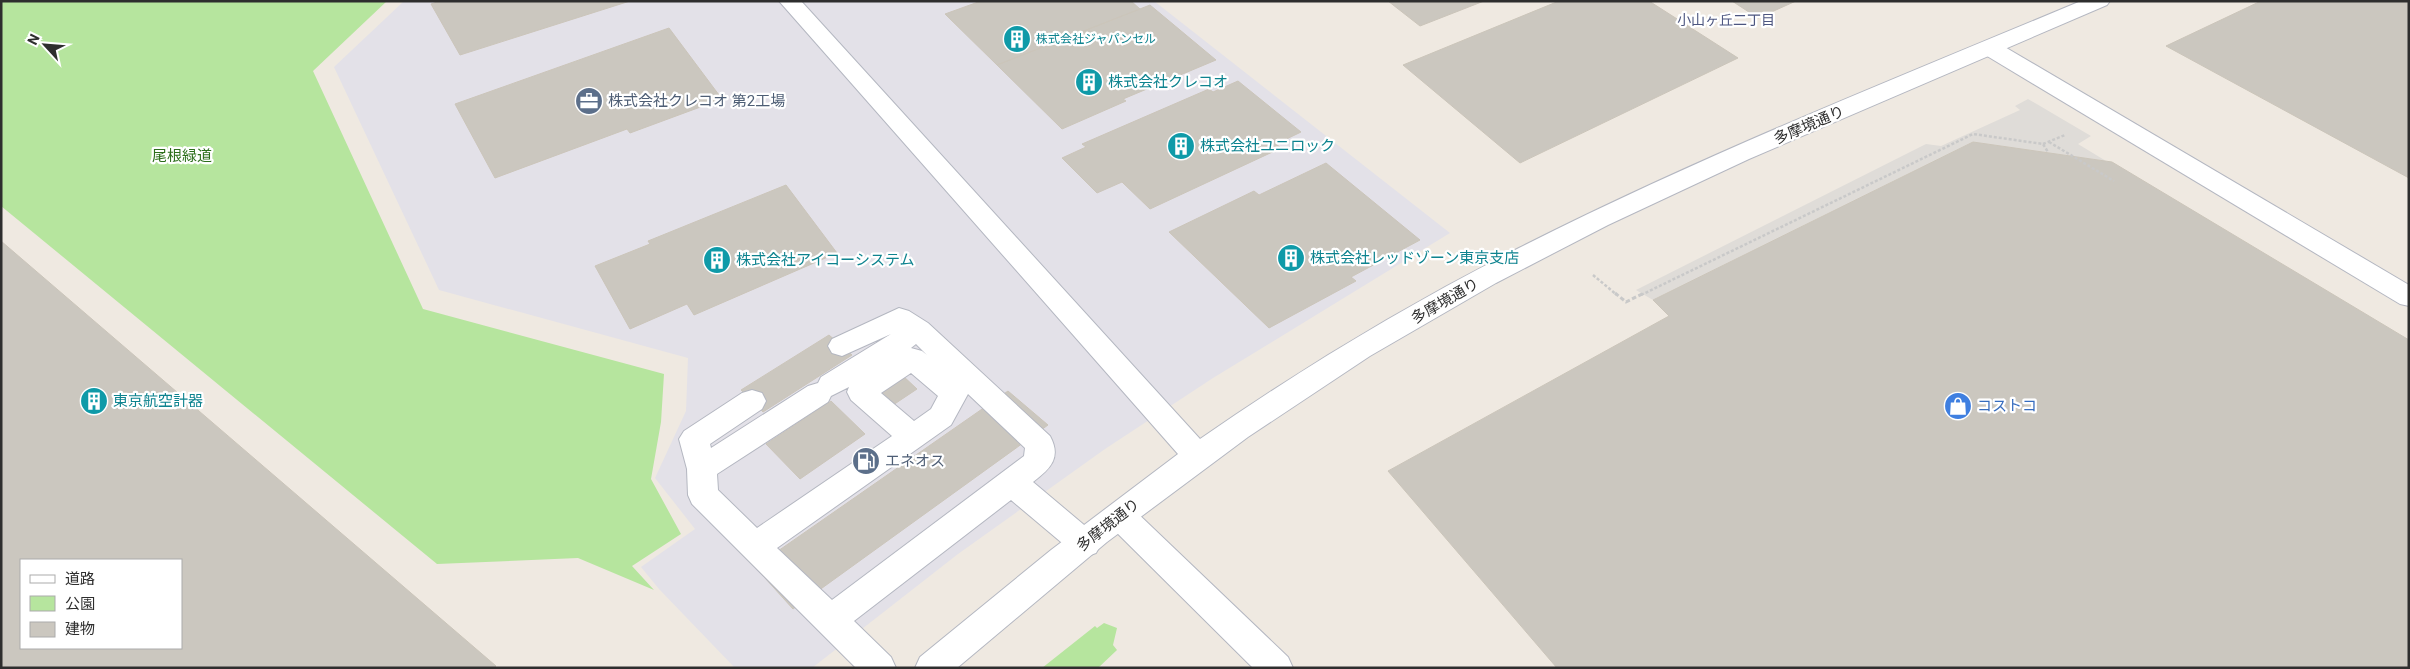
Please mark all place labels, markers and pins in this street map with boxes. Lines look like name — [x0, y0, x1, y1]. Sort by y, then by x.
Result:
building icon: 株式会社ジャパンセル — [1002, 24, 1032, 54]
place label: 株式会社ジャパンセル — [1036, 32, 1156, 46]
building icon: 株式会社クレコオ — [1074, 67, 1104, 97]
place label: 株式会社クレコオ — [1108, 73, 1228, 91]
office icon: 株式会社クレコオ 第2工場 — [574, 86, 604, 116]
place label: 株式会社クレコオ 第2工場 — [608, 92, 785, 110]
building icon: 株式会社ユニロック — [1166, 131, 1196, 161]
place label: 株式会社ユニロック — [1200, 137, 1335, 155]
building icon: 株式会社レッドゾーン東京支店 — [1276, 243, 1306, 273]
building icon: 株式会社アイコーシステム — [702, 245, 732, 275]
place label: 株式会社レッドゾーン東京支店 — [1310, 249, 1519, 267]
place label: 株式会社アイコーシステム — [736, 251, 915, 269]
building icon: 東京航空計器 — [79, 386, 109, 416]
shop icon: コストコ — [1943, 391, 1973, 421]
place label: 東京航空計器 — [113, 392, 203, 410]
place label: コストコ — [1977, 397, 2037, 415]
fuel station icon: エネオス — [851, 446, 881, 476]
place label: エネオス — [885, 452, 945, 470]

